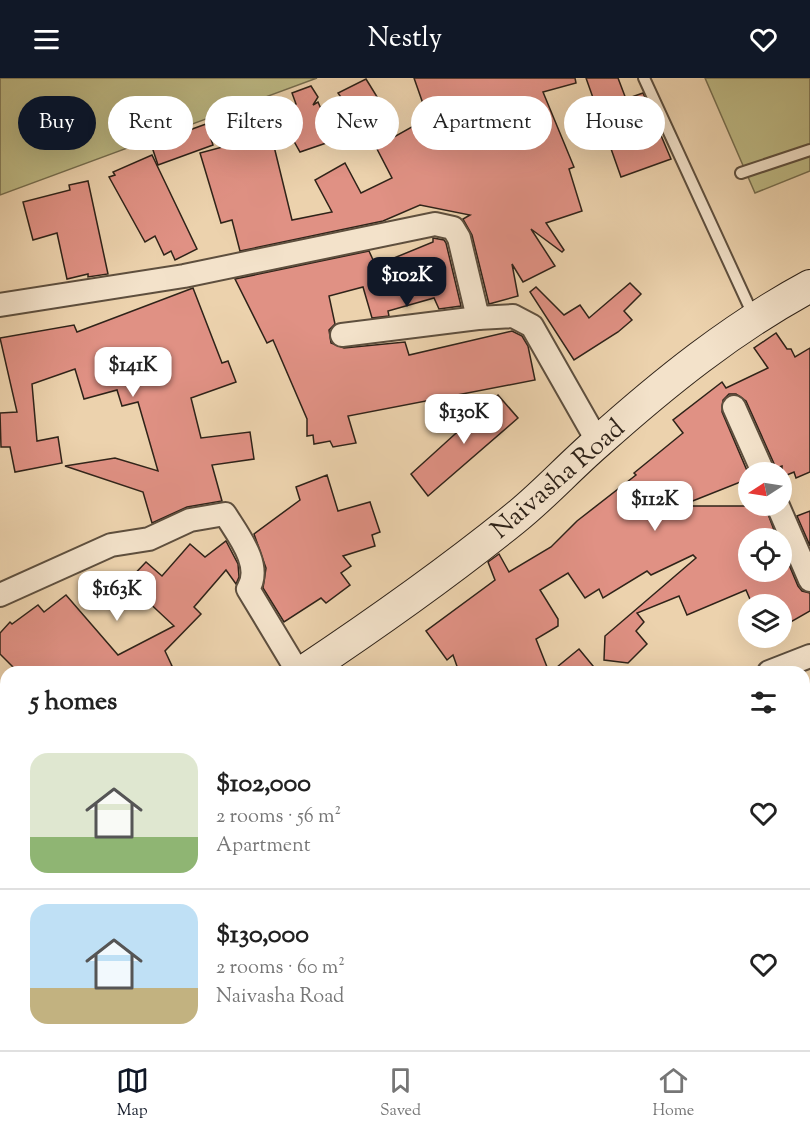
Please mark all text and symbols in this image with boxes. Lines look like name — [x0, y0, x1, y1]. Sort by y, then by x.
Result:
text: Nestly — [368, 20, 442, 59]
icon: menu — [30, 23, 63, 56]
icon: heart — [747, 23, 780, 56]
chip: Buy — [18, 96, 96, 150]
chip: Rent — [108, 96, 193, 150]
chip: Filters — [205, 96, 303, 150]
chip: New — [315, 96, 399, 150]
chip: Apartment — [411, 96, 552, 150]
chip: House — [564, 96, 665, 150]
pin: $102K — [365, 257, 449, 308]
text: $102K — [381, 262, 433, 291]
pin: $141K — [91, 347, 175, 398]
text: $141K — [109, 352, 157, 381]
pin: $130K — [422, 394, 506, 445]
text: $130K — [439, 399, 489, 428]
street label: Naivasha Road — [484, 411, 634, 549]
north arrow — [738, 462, 792, 516]
map controls — [738, 462, 792, 648]
pin: $112K — [613, 481, 697, 532]
text: $112K — [631, 486, 679, 515]
button: locate — [738, 528, 792, 582]
pin: $163K — [75, 571, 159, 622]
text: $163K — [92, 576, 142, 605]
button: layers — [738, 594, 792, 648]
text: 5 homes — [30, 684, 117, 721]
icon: filters — [747, 686, 780, 719]
text: $102,000 — [216, 766, 311, 803]
icon: home — [78, 777, 150, 849]
icon: heart — [747, 797, 780, 830]
text: 2 rooms · 56 m² — [216, 803, 341, 832]
text: Apartment — [216, 832, 311, 861]
text: $130,000 — [216, 917, 309, 954]
icon: home — [78, 928, 150, 1000]
icon: heart — [747, 948, 780, 981]
text: 2 rooms · 60 m² — [216, 954, 345, 983]
text: Naivasha Road — [216, 983, 344, 1012]
tab: Map — [116, 1064, 149, 1123]
tab: Saved — [380, 1064, 421, 1123]
tab: Home — [652, 1064, 694, 1123]

